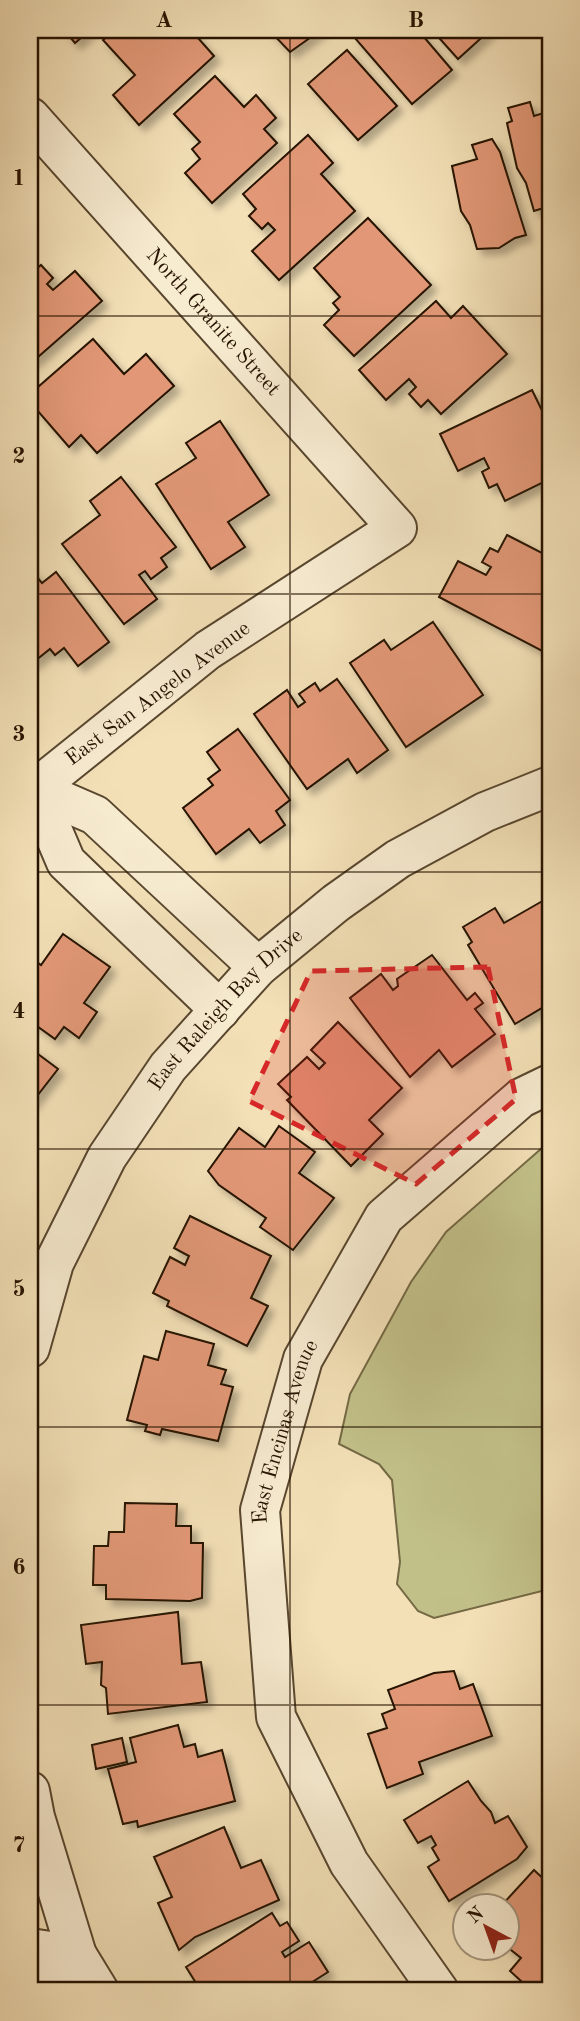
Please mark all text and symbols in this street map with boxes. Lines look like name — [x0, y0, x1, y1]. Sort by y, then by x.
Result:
text: A — [155, 9, 173, 32]
text: B — [408, 9, 424, 32]
text: 1 — [12, 167, 26, 190]
street label: North Granite Street — [142, 244, 284, 400]
text: 2 — [12, 445, 26, 468]
street label: East San Angelo Avenue — [62, 618, 254, 770]
text: 3 — [12, 723, 26, 746]
street label: East Raleigh Bay Drive — [145, 925, 306, 1094]
text: 4 — [12, 1000, 26, 1023]
text: 5 — [12, 1278, 26, 1301]
street label: East Encinas Avenue — [249, 1336, 322, 1525]
text: 6 — [12, 1556, 26, 1579]
text: 7 — [12, 1834, 26, 1857]
north arrow — [450, 1892, 520, 1962]
text: N — [465, 1904, 489, 1928]

